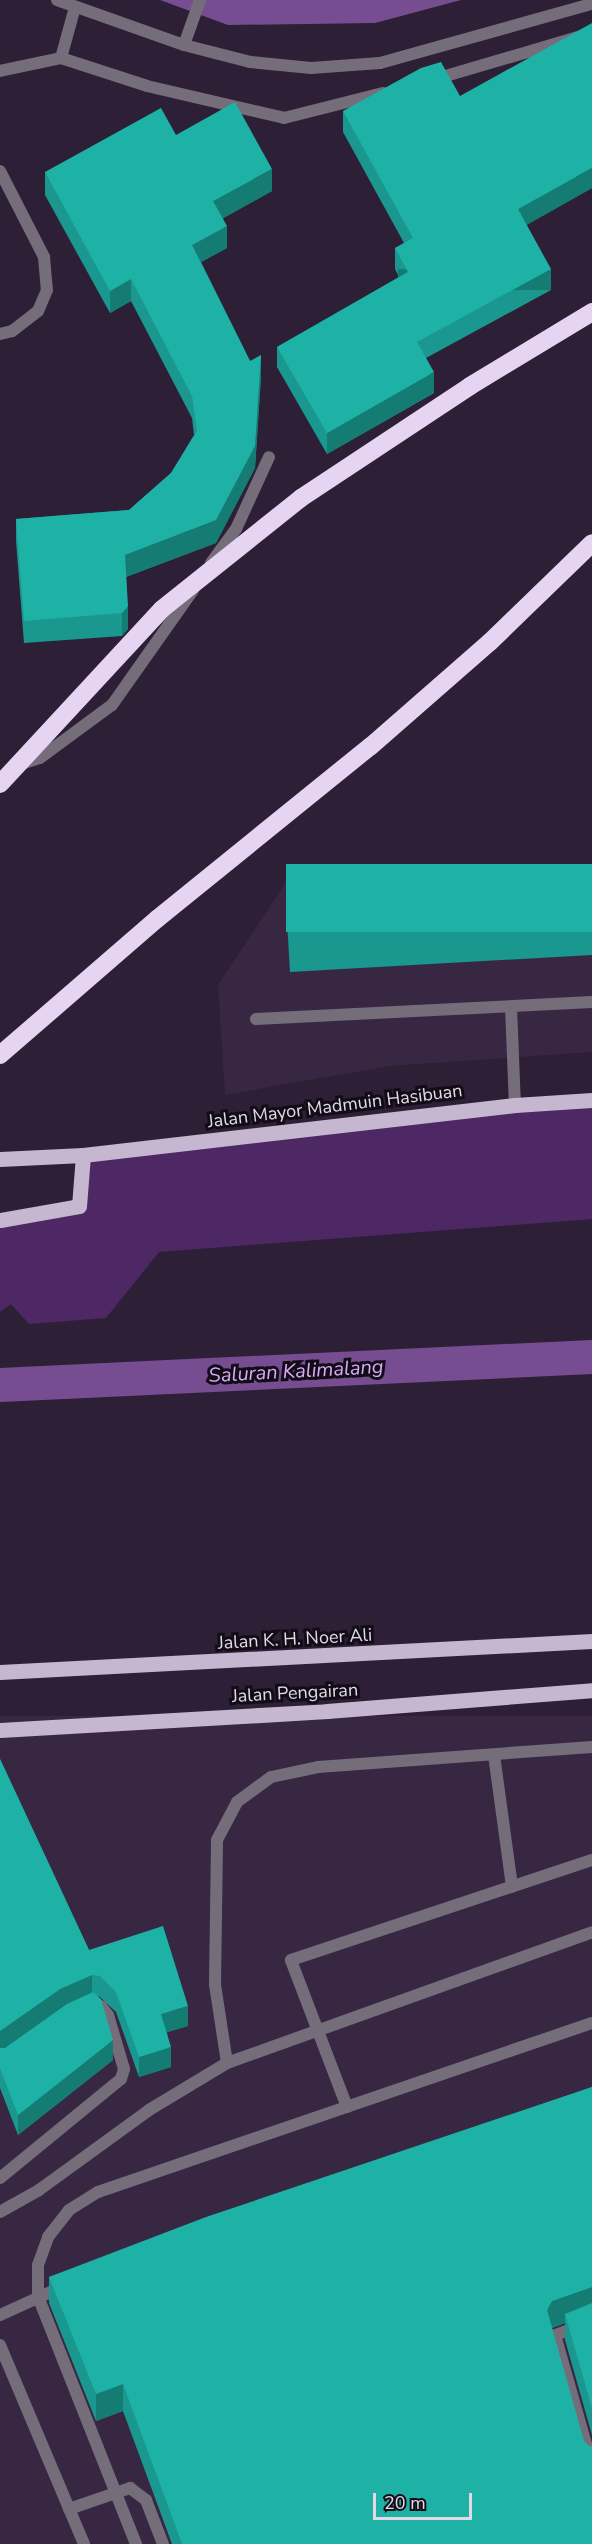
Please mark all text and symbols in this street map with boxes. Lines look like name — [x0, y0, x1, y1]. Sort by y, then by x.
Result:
street label: Jalan Mayor Madmuin Hasibuan — [206, 1080, 464, 1132]
water label: Saluran Kalimalang — [208, 1354, 384, 1388]
street label: Jalan K. H. Noer Ali — [217, 1624, 373, 1654]
street label: Jalan Pengairan — [231, 1679, 359, 1707]
scale bar — [376, 2481, 475, 2519]
text: 20 m — [384, 2491, 426, 2515]

